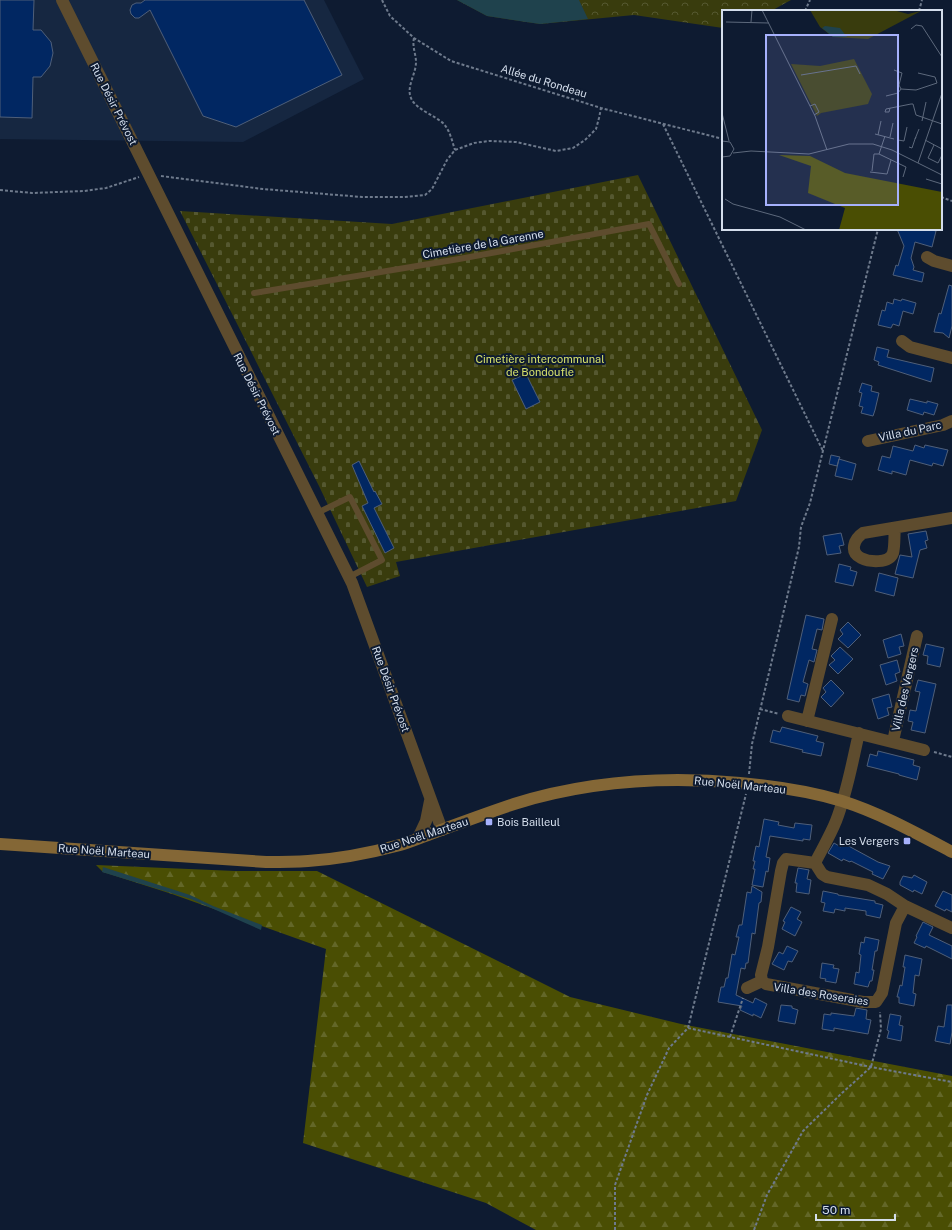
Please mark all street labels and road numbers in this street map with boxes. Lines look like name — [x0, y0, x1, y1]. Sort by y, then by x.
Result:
street label: Rue Désir Prévost — [88, 61, 140, 147]
street label: Allée du Rondeau — [499, 62, 589, 100]
street label: Cimetière de la Garenne — [421, 227, 545, 261]
street label: Rue Désir Prévost — [231, 351, 283, 437]
street label: Villa du Parc — [877, 418, 943, 444]
street label: Rue Désir Prévost — [370, 644, 412, 734]
street label: Villa des Vergers — [889, 645, 921, 732]
street label: Rue Noël Marteau — [694, 774, 786, 796]
street label: Rue Noël Marteau — [378, 815, 470, 855]
street label: Rue Noël Marteau — [58, 842, 150, 860]
street label: Villa des Roseraies — [773, 981, 870, 1008]

